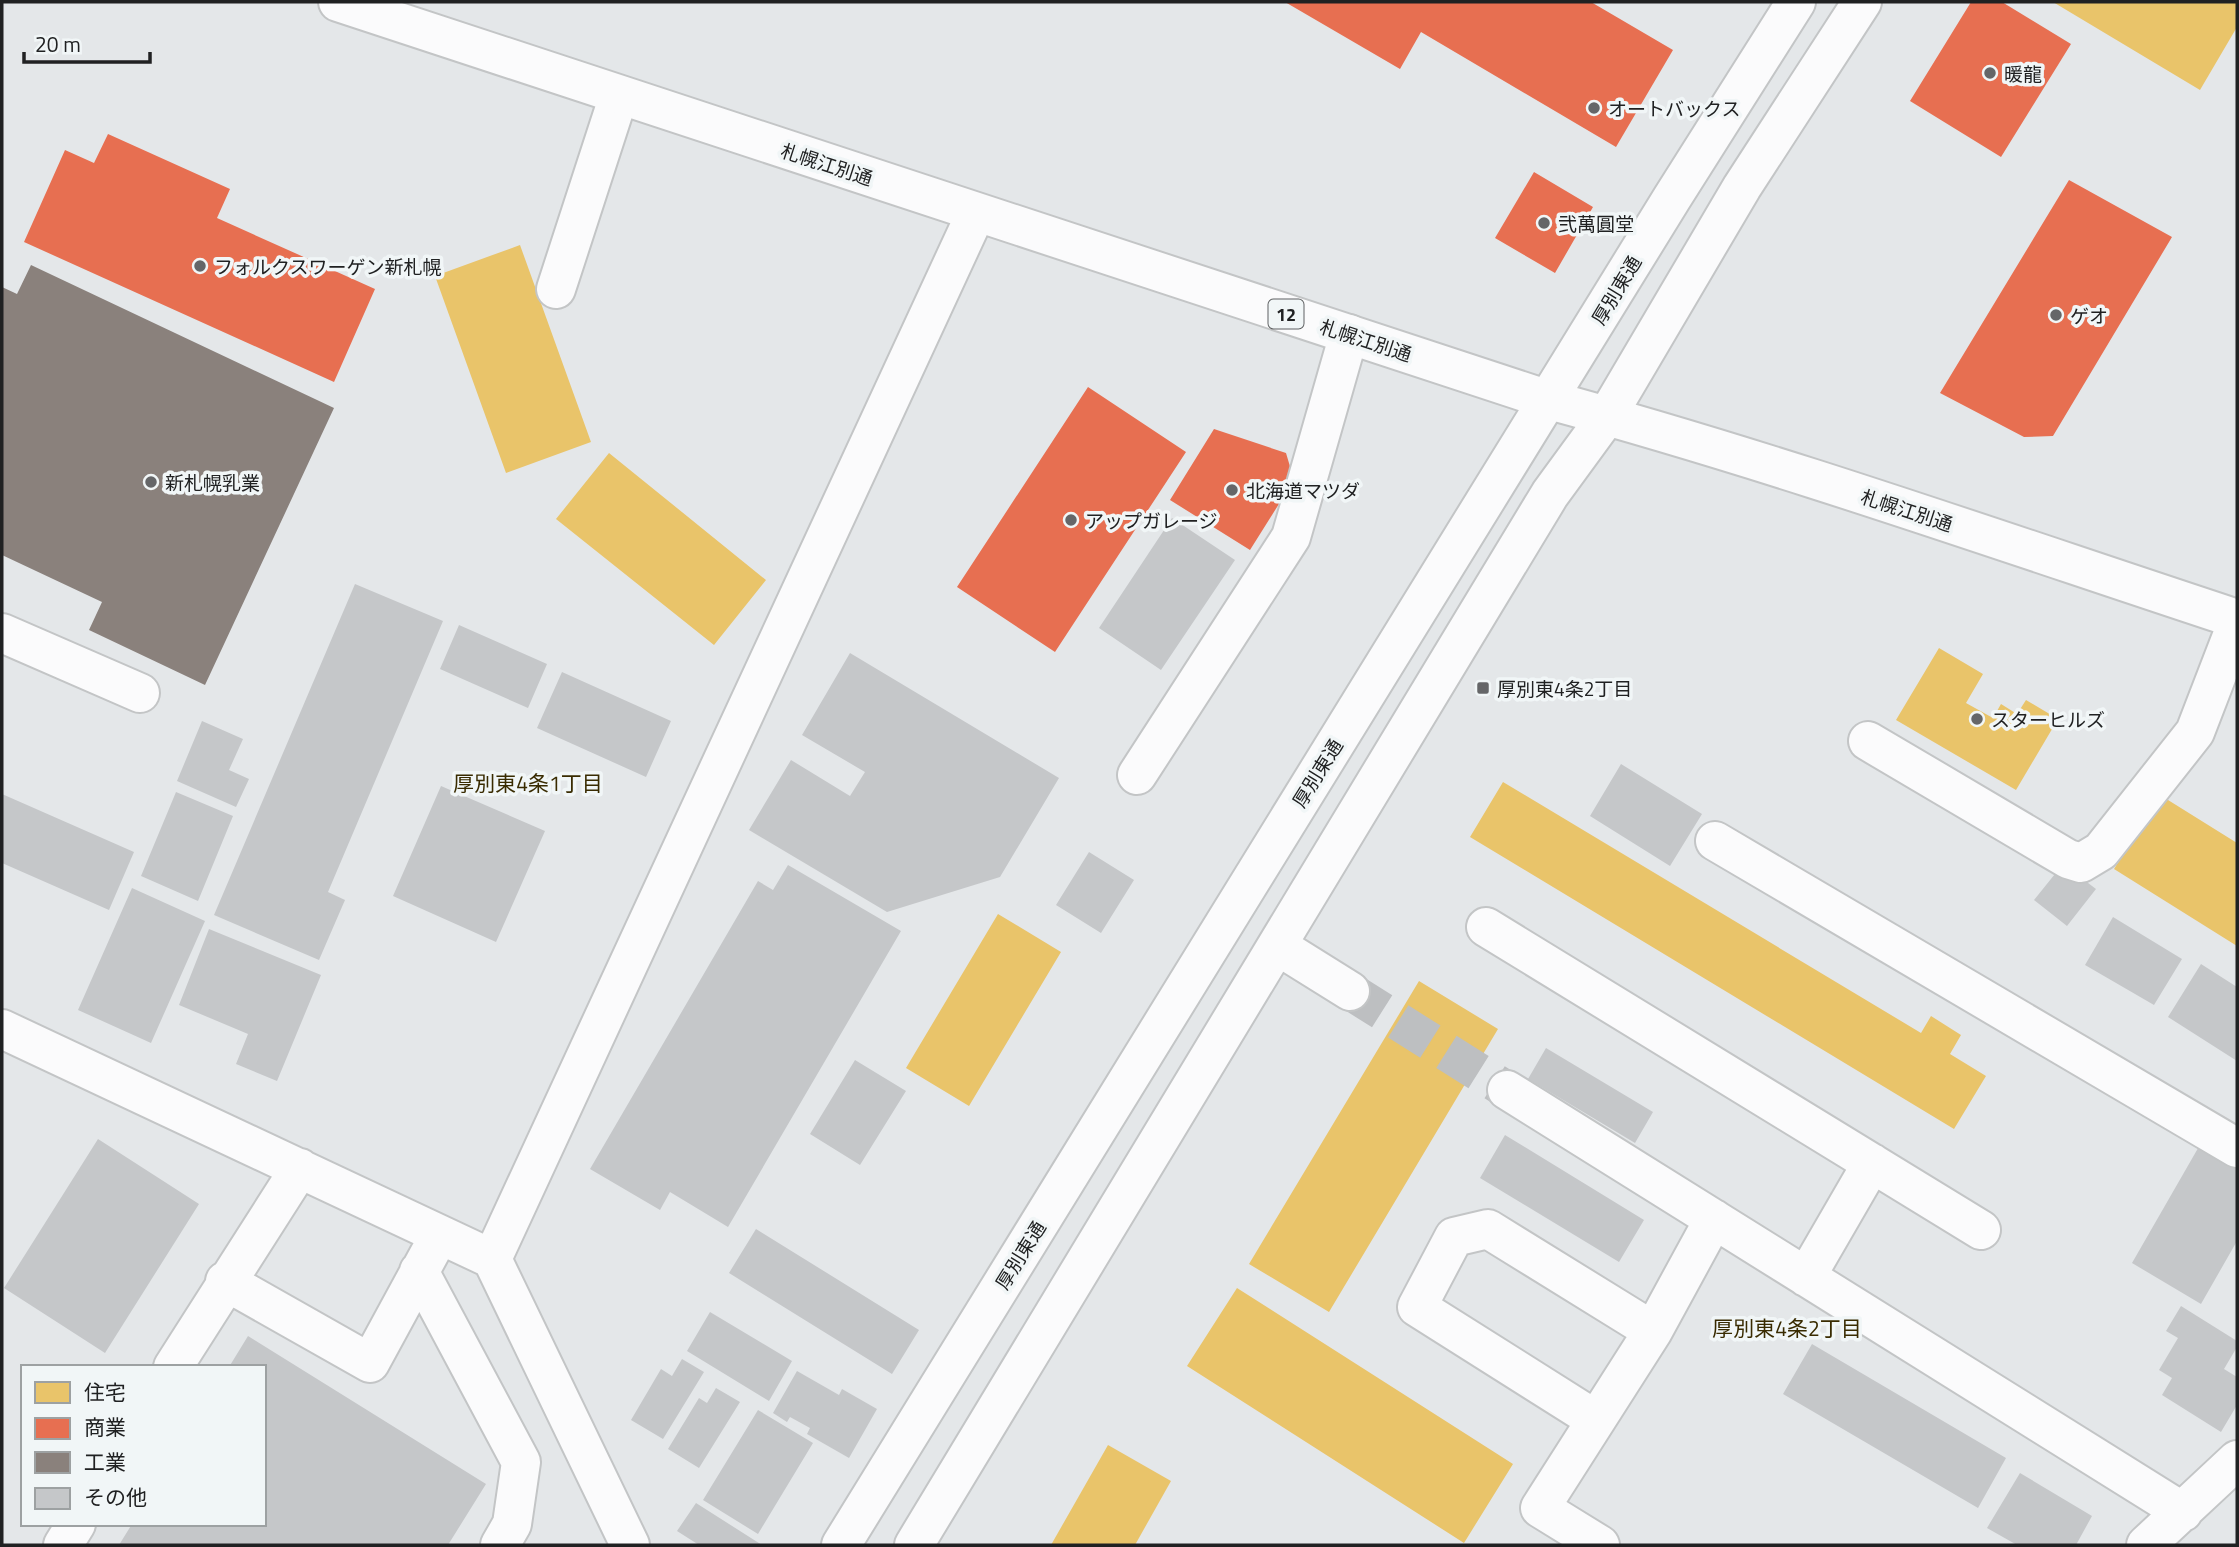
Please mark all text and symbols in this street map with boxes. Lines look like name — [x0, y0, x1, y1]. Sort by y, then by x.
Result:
scale bar — [24, 21, 150, 65]
text: 20 m — [35, 28, 81, 60]
place label: 暖龍 — [2004, 59, 2042, 88]
marker: 暖龍 — [1982, 65, 1998, 81]
place label: オートバックス — [1608, 94, 1740, 123]
marker: オートバックス — [1586, 100, 1602, 116]
street label: 札幌江別通 — [777, 136, 877, 192]
place label: 弐萬圓堂 — [1558, 209, 1634, 238]
marker: 弐萬圓堂 — [1536, 215, 1552, 231]
street label: 厚別東通 — [1584, 250, 1648, 330]
place label: フォルクスワーゲン新札幌 — [214, 252, 441, 281]
marker: フォルクスワーゲン新札幌 — [192, 258, 208, 274]
road number: 12 — [1268, 300, 1304, 328]
place label: ゲオ — [2070, 301, 2108, 330]
marker: ゲオ — [2048, 307, 2064, 323]
street label: 札幌江別通 — [1316, 312, 1416, 368]
place label: 新札幌乳業 — [165, 468, 260, 497]
marker: 新札幌乳業 — [143, 474, 159, 490]
place label: 北海道マツダ — [1246, 476, 1360, 505]
marker: 北海道マツダ — [1224, 482, 1240, 498]
street label: 札幌江別通 — [1857, 482, 1957, 538]
place label: アップガレージ — [1085, 506, 1218, 535]
marker: アップガレージ — [1063, 512, 1079, 528]
place label: 厚別東4条2丁目 — [1497, 674, 1632, 703]
marker: 厚別東4条2丁目 — [1475, 680, 1491, 696]
place label: スターヒルズ — [1991, 705, 2105, 734]
marker: スターヒルズ — [1969, 711, 1985, 727]
street label: 厚別東通 — [1285, 733, 1349, 813]
district label: 厚別東4条1丁目 — [453, 767, 603, 799]
street label: 厚別東通 — [988, 1215, 1052, 1295]
district label: 厚別東4条2丁目 — [1712, 1312, 1862, 1344]
legend — [21, 1365, 266, 1526]
text: 住宅 — [84, 1376, 126, 1408]
text: 商業 — [84, 1411, 126, 1443]
text: 工業 — [84, 1446, 126, 1478]
text: その他 — [84, 1481, 147, 1513]

